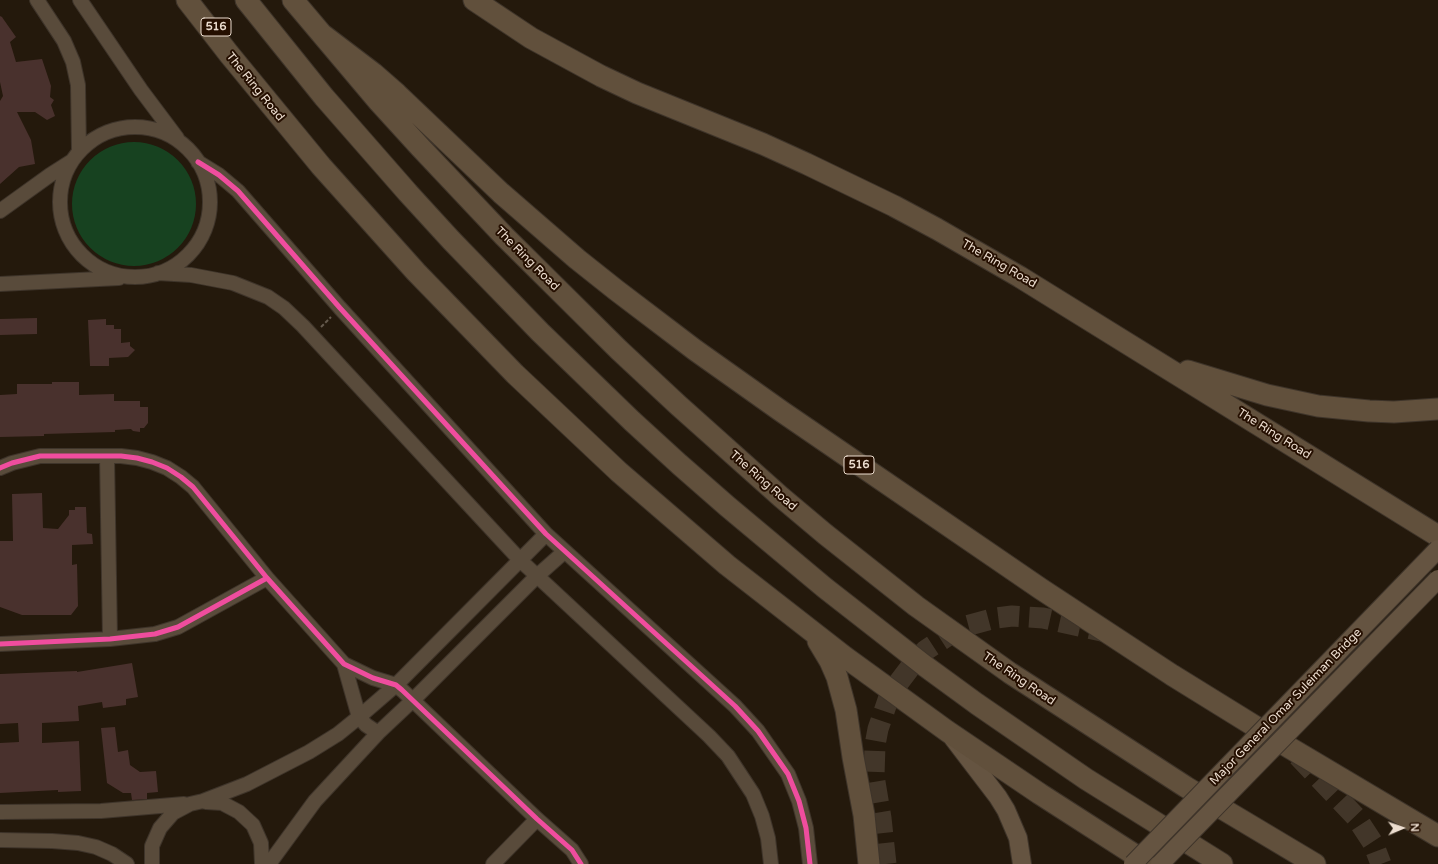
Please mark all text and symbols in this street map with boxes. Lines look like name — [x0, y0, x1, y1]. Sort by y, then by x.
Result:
road number: 516 — [201, 18, 231, 36]
street label: The Ring Road — [223, 50, 287, 124]
street label: The Ring Road — [492, 224, 562, 294]
street label: The Ring Road — [959, 237, 1039, 291]
street label: The Ring Road — [1235, 406, 1313, 462]
street label: The Ring Road — [727, 448, 799, 514]
road number: 516 — [844, 456, 874, 474]
street label: Major General Omar Suleiman Bridge — [1207, 626, 1365, 788]
street label: The Ring Road — [980, 650, 1058, 708]
north arrow — [1382, 808, 1422, 848]
text: N — [1408, 823, 1421, 832]

